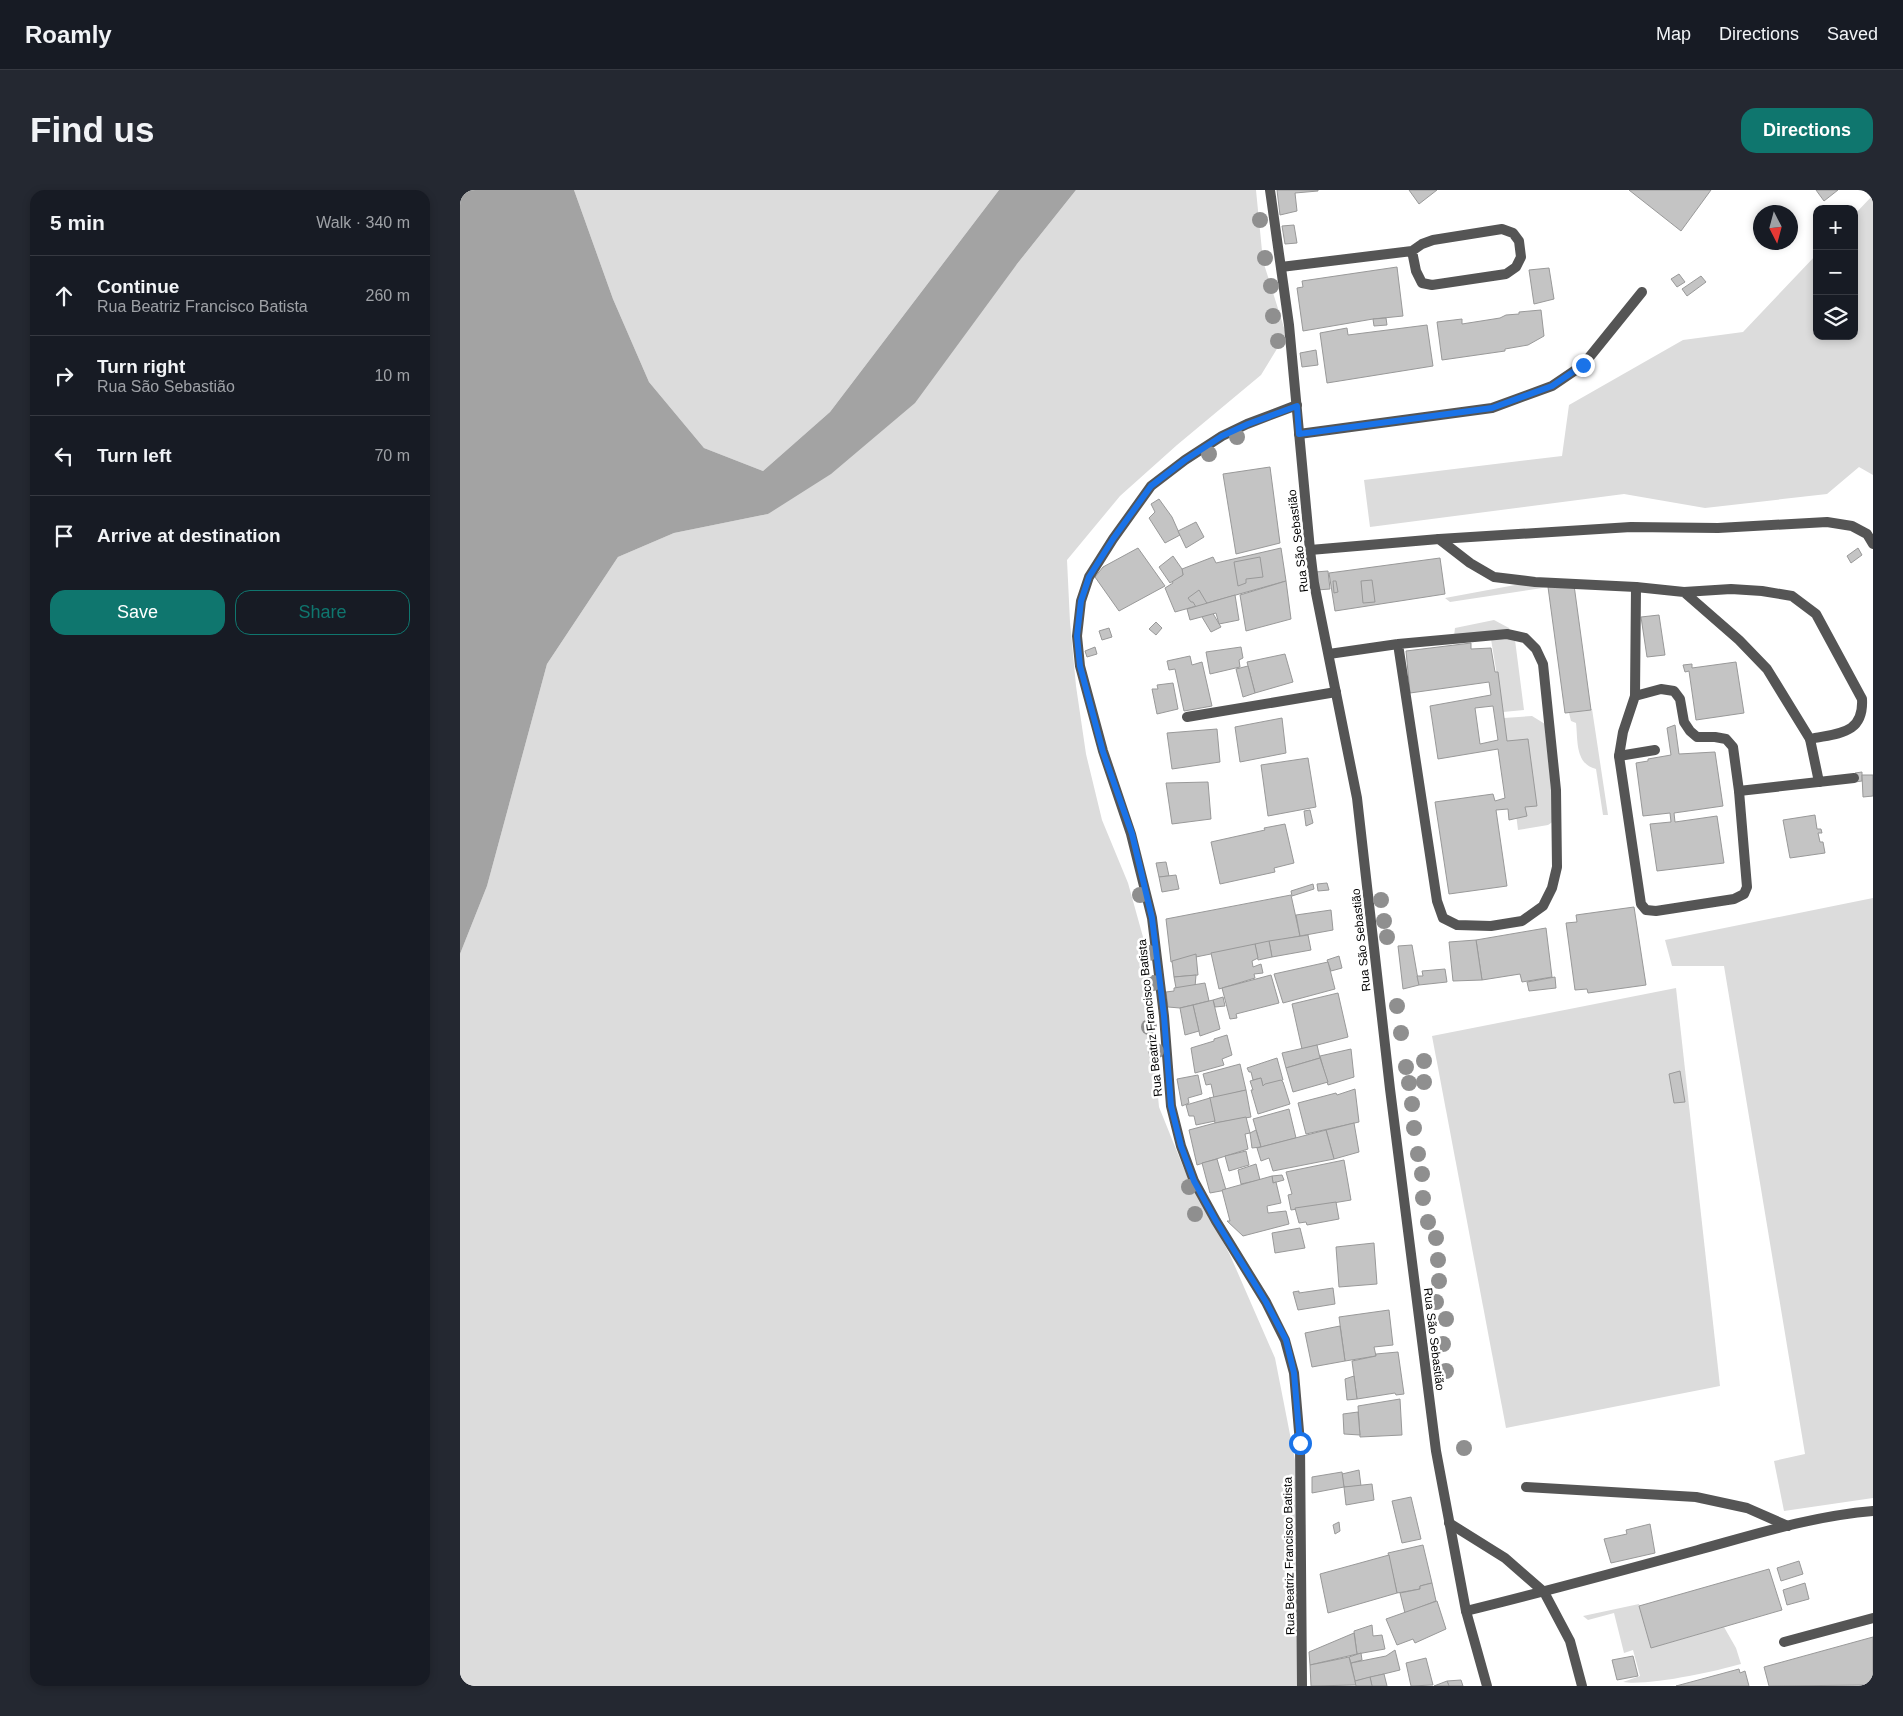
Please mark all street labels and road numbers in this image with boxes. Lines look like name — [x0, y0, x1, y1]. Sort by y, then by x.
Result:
street label: Rua São Sebastião — [1285, 489, 1311, 593]
street label: Rua São Sebastião — [1349, 888, 1373, 992]
street label: Rua Beatriz Francisco Batista — [1135, 938, 1165, 1097]
street label: Rua São Sebastião — [1421, 1287, 1447, 1391]
street label: Rua Beatriz Francisco Batista — [1281, 1477, 1297, 1635]

